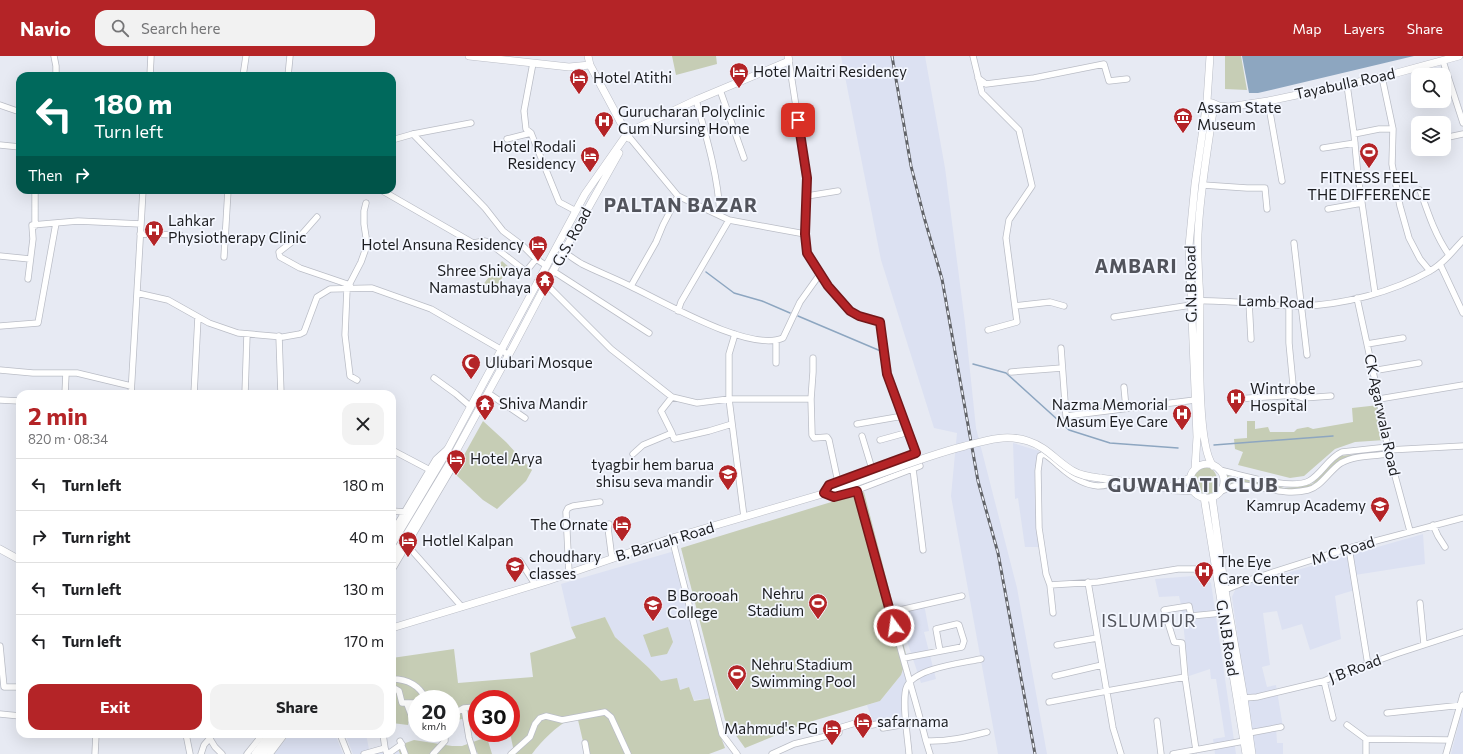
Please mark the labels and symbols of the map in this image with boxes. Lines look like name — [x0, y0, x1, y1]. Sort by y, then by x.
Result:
hotel icon: Hotel Maitri Residency — [728, 61, 750, 89]
place label: Hotel Maitri Residency — [753, 62, 907, 80]
street label: Tayabulla Road — [1293, 64, 1397, 102]
hotel icon: Hotel Atithi — [568, 67, 590, 95]
place label: Hotel Atithi — [593, 68, 672, 86]
place label: Assam State Museum — [1197, 98, 1281, 133]
place label: Gurucharan Polyclinic Cum Nursing Home — [618, 102, 765, 137]
pin — [781, 103, 815, 137]
museum icon: Assam State Museum — [1172, 106, 1194, 134]
hospital icon: Gurucharan Polyclinic Cum Nursing Home — [593, 110, 615, 138]
place label: Hotel Rodali Residency — [493, 137, 576, 172]
sports icon: FITNESS FEEL THE DIFFERENCE — [1358, 141, 1380, 169]
hotel icon: Hotel Rodali Residency — [579, 145, 601, 173]
place label: FITNESS FEEL THE DIFFERENCE — [1307, 168, 1431, 203]
district label: PALTAN BAZAR — [604, 193, 758, 216]
street label: G.S. Road — [548, 204, 595, 269]
place label: Lahkar Physiotherapy Clinic — [168, 211, 307, 246]
hospital icon: Lahkar Physiotherapy Clinic — [143, 219, 165, 247]
hotel icon: Hotel Ansuna Residency — [527, 234, 549, 262]
place label: Hotel Ansuna Residency — [361, 235, 524, 253]
street label: G.N.B Road — [1180, 245, 1200, 323]
district label: AMBARI — [1094, 254, 1178, 277]
place label: Shree Shivaya Namastubhaya — [429, 261, 531, 296]
temple icon: Shree Shivaya Namastubhaya — [534, 269, 556, 297]
street label: Lamb Road — [1238, 291, 1314, 311]
mosque icon: Ulubari Mosque — [460, 352, 482, 380]
street label: CK Agarwala Road — [1361, 352, 1405, 477]
place label: Ulubari Mosque — [485, 353, 593, 371]
place label: Wintrobe Hospital — [1250, 379, 1315, 414]
hospital icon: Wintrobe Hospital — [1225, 387, 1247, 415]
temple icon: Shiva Mandir — [474, 393, 496, 421]
place label: Shiva Mandir — [499, 394, 588, 412]
place label: Nazma Memorial Masum Eye Care — [1052, 395, 1168, 430]
hospital icon: Nazma Memorial Masum Eye Care — [1171, 403, 1193, 431]
hotel icon: Hotel Arya — [445, 448, 467, 476]
place label: Hotel Arya — [470, 449, 543, 467]
place label: tyagbir hem barua shisu seva mandir — [591, 455, 714, 490]
school or university icon: tyagbir hem barua shisu seva mandir — [717, 463, 739, 491]
district label: GUWAHATI CLUB — [1107, 473, 1279, 496]
school or university icon: Kamrup Academy — [1369, 495, 1391, 523]
place label: Kamrup Academy — [1246, 496, 1366, 514]
hotel icon: The Ornate — [611, 514, 633, 542]
place label: The Ornate — [530, 515, 608, 533]
street label: B. Baruah Road — [613, 517, 716, 565]
hotel icon: Hotlel Kalpan — [397, 530, 419, 558]
place label: Hotlel Kalpan — [422, 531, 514, 549]
street label: M C Road — [1309, 532, 1377, 568]
place label: choudhary classes — [529, 547, 601, 582]
place label: The Eye Care Center — [1218, 552, 1299, 587]
school or university icon: choudhary classes — [504, 555, 526, 583]
hospital icon: The Eye Care Center — [1193, 560, 1215, 588]
place label: Nehru Stadium — [747, 584, 804, 619]
place label: B Borooah College — [667, 586, 738, 621]
sports icon: Nehru Stadium — [807, 592, 829, 620]
school or university icon: B Borooah College — [642, 594, 664, 622]
street label: G.N.B Road — [1213, 598, 1243, 677]
position arrow — [873, 605, 915, 647]
district label: ISLUMPUR — [1101, 610, 1197, 631]
street label: J B Road — [1326, 650, 1383, 686]
place label: Nehru Stadium Swimming Pool — [751, 655, 856, 690]
sports icon: Nehru Stadium Swimming Pool — [726, 663, 748, 691]
speed limit sign: 30 — [468, 690, 520, 742]
hotel icon: safarnama — [852, 711, 874, 739]
place label: safarnama — [877, 712, 949, 730]
hotel icon: Mahmud's PG — [821, 718, 843, 746]
place label: Mahmud's PG — [724, 719, 818, 737]

